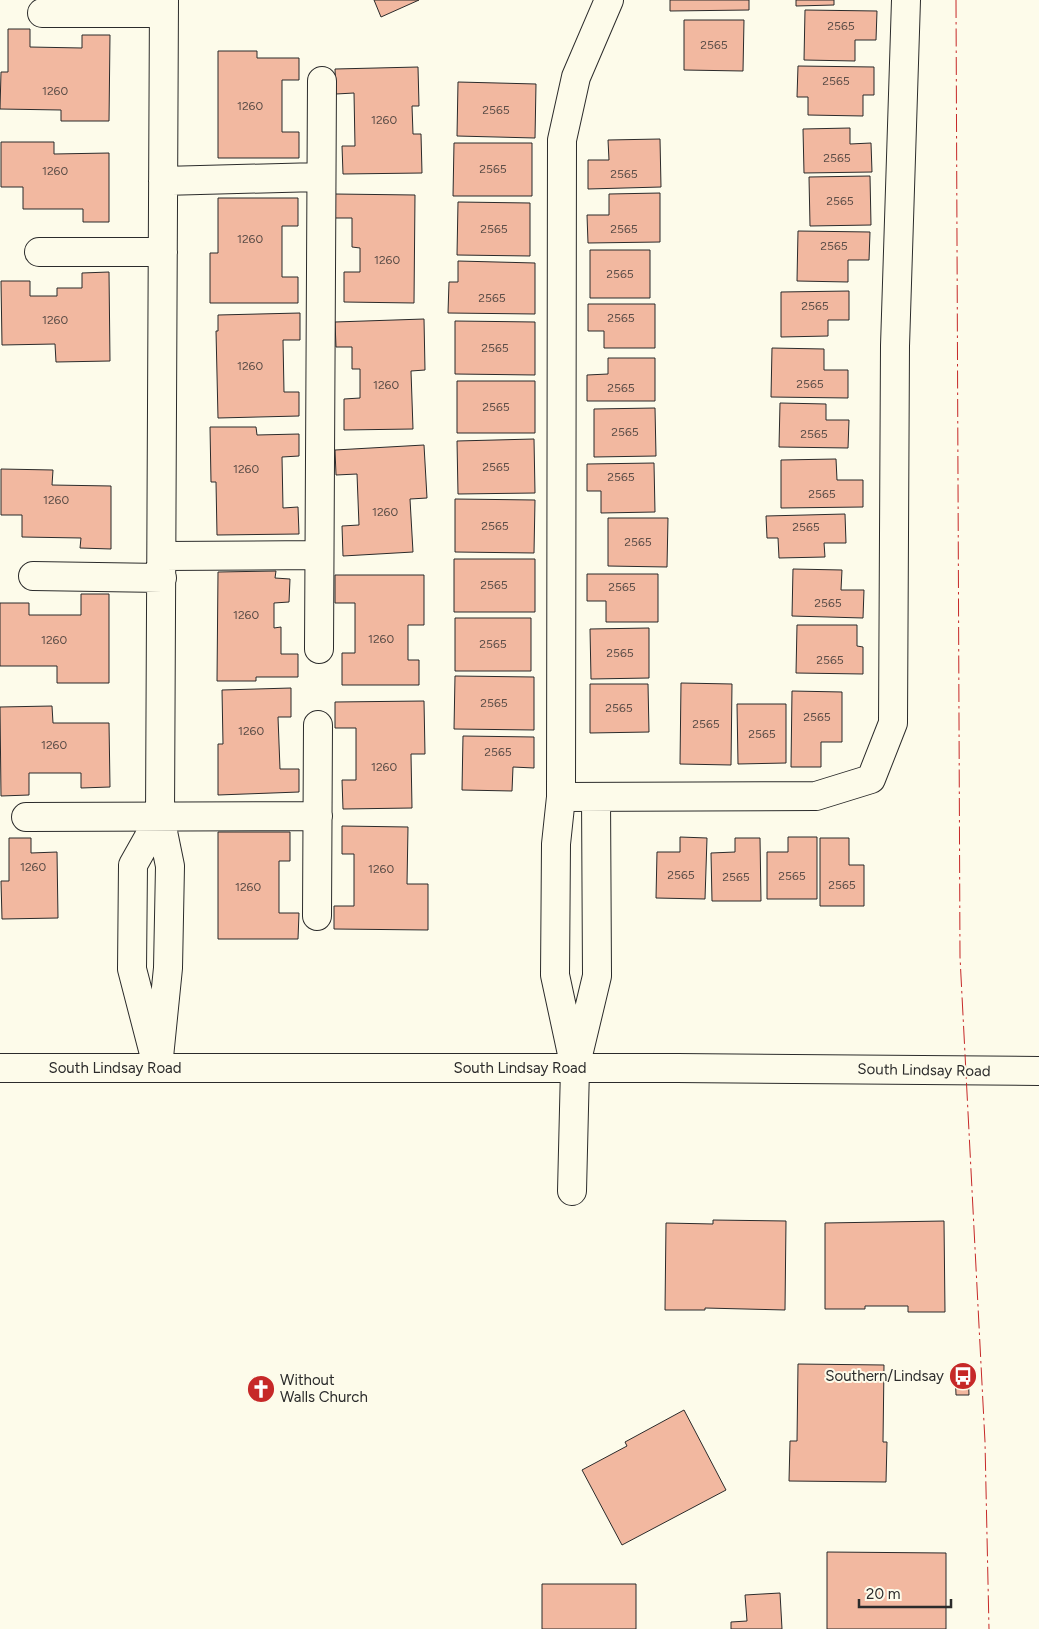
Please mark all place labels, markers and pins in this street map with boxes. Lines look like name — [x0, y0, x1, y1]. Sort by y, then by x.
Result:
bus stop icon: Southern/Lindsay — [948, 1361, 978, 1391]
place label: Southern/Lindsay — [825, 1367, 944, 1385]
place label: Without Walls Church — [280, 1371, 368, 1406]
church icon: Without Walls Church — [246, 1374, 276, 1404]

